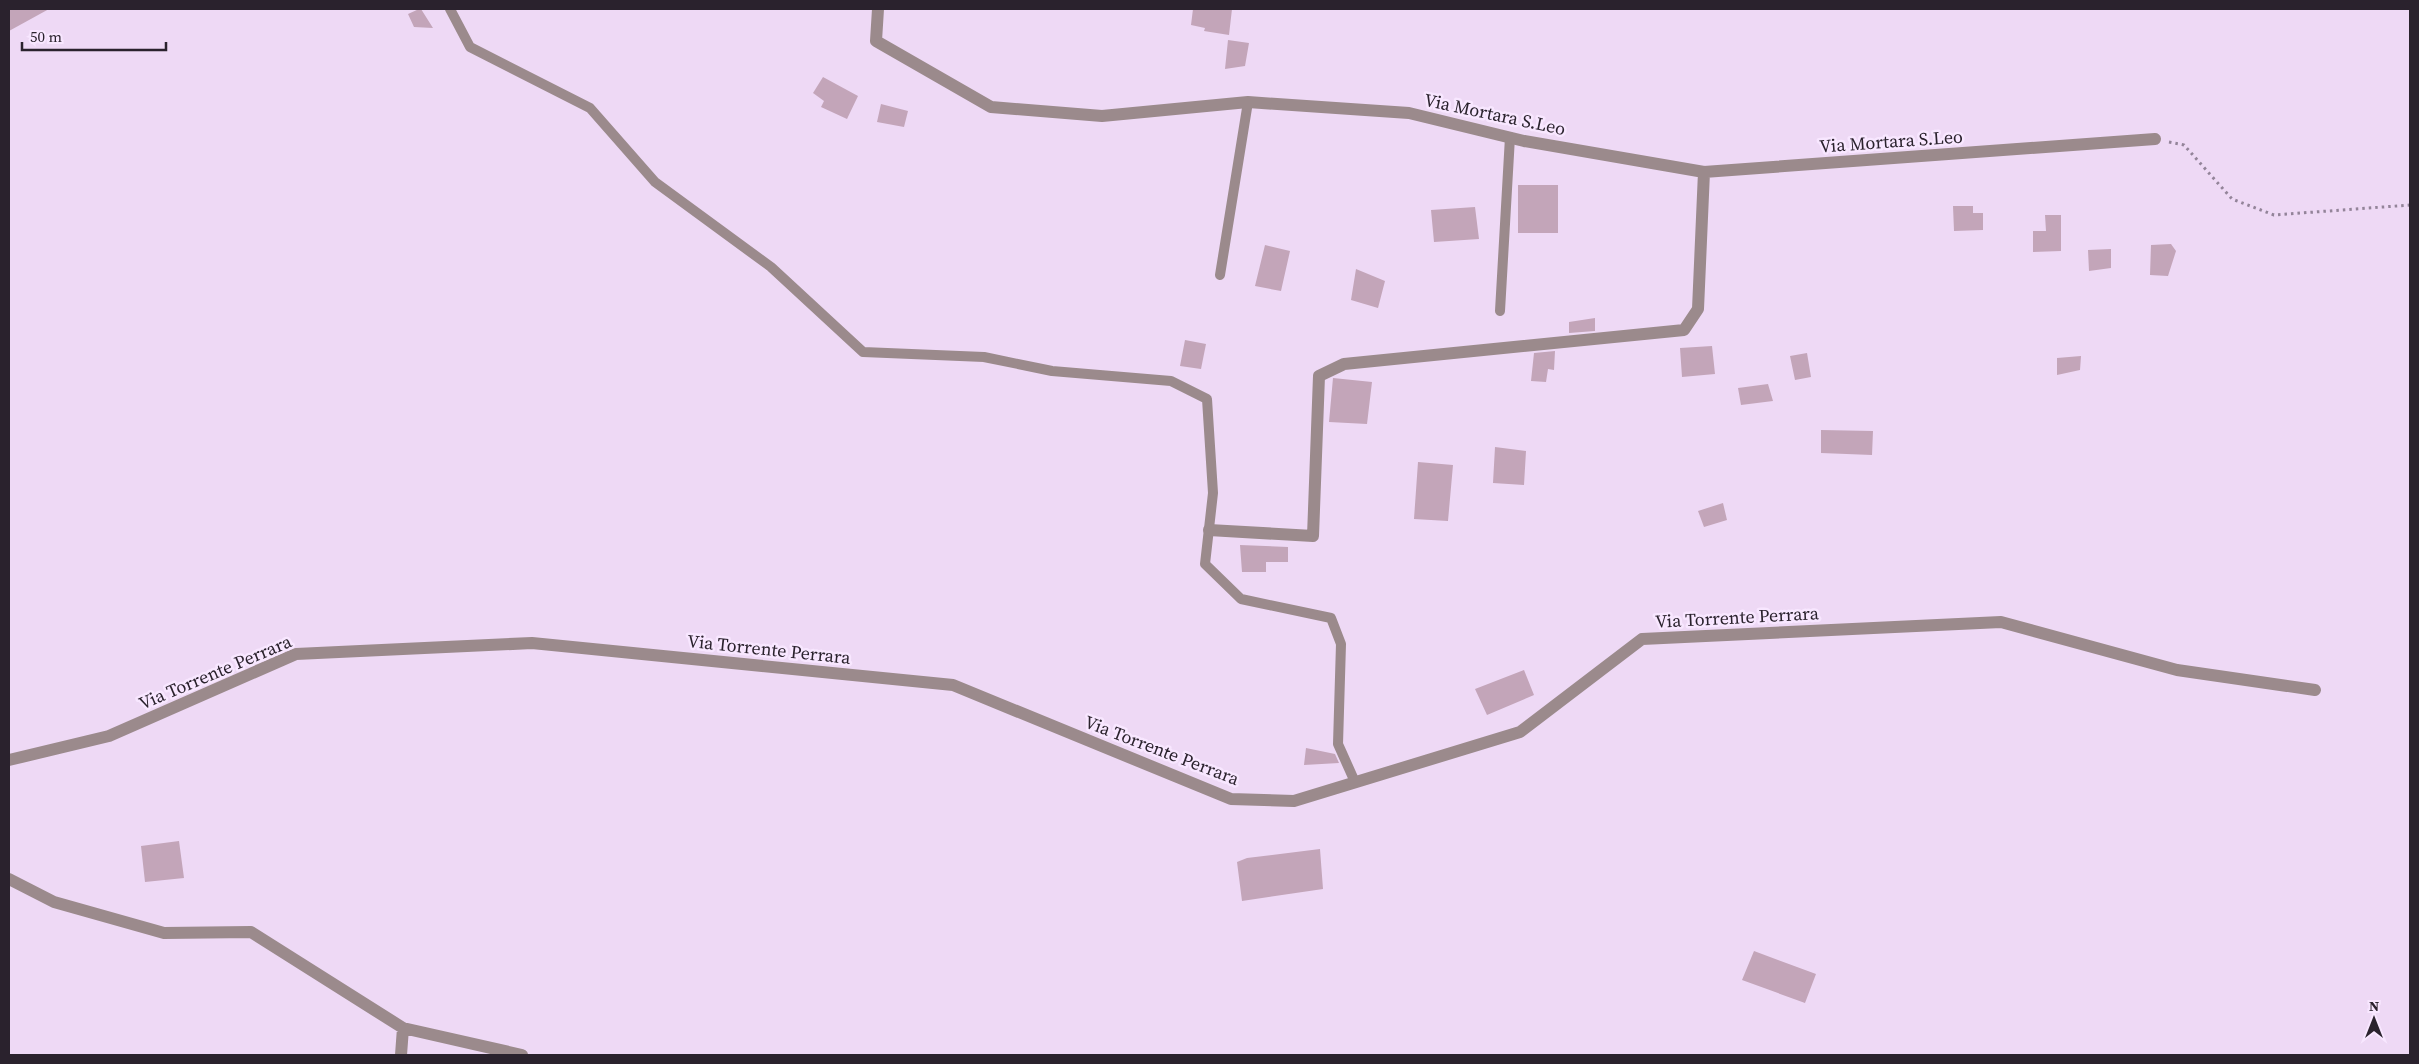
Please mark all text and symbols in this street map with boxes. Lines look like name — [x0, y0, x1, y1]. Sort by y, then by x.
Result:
scale bar — [22, 20, 166, 52]
text: 50 m — [30, 26, 62, 47]
street label: Via Mortara S.Leo — [1422, 87, 1568, 141]
street label: Via Mortara S.Leo — [1818, 124, 1964, 158]
street label: Via Torrente Perrara — [1655, 600, 1820, 634]
street label: Via Torrente Perrara — [135, 628, 296, 716]
street label: Via Torrente Perrara — [686, 628, 853, 670]
street label: Via Torrente Perrara — [1081, 709, 1244, 791]
north arrow — [2349, 994, 2399, 1044]
text: N — [2369, 996, 2379, 1016]

